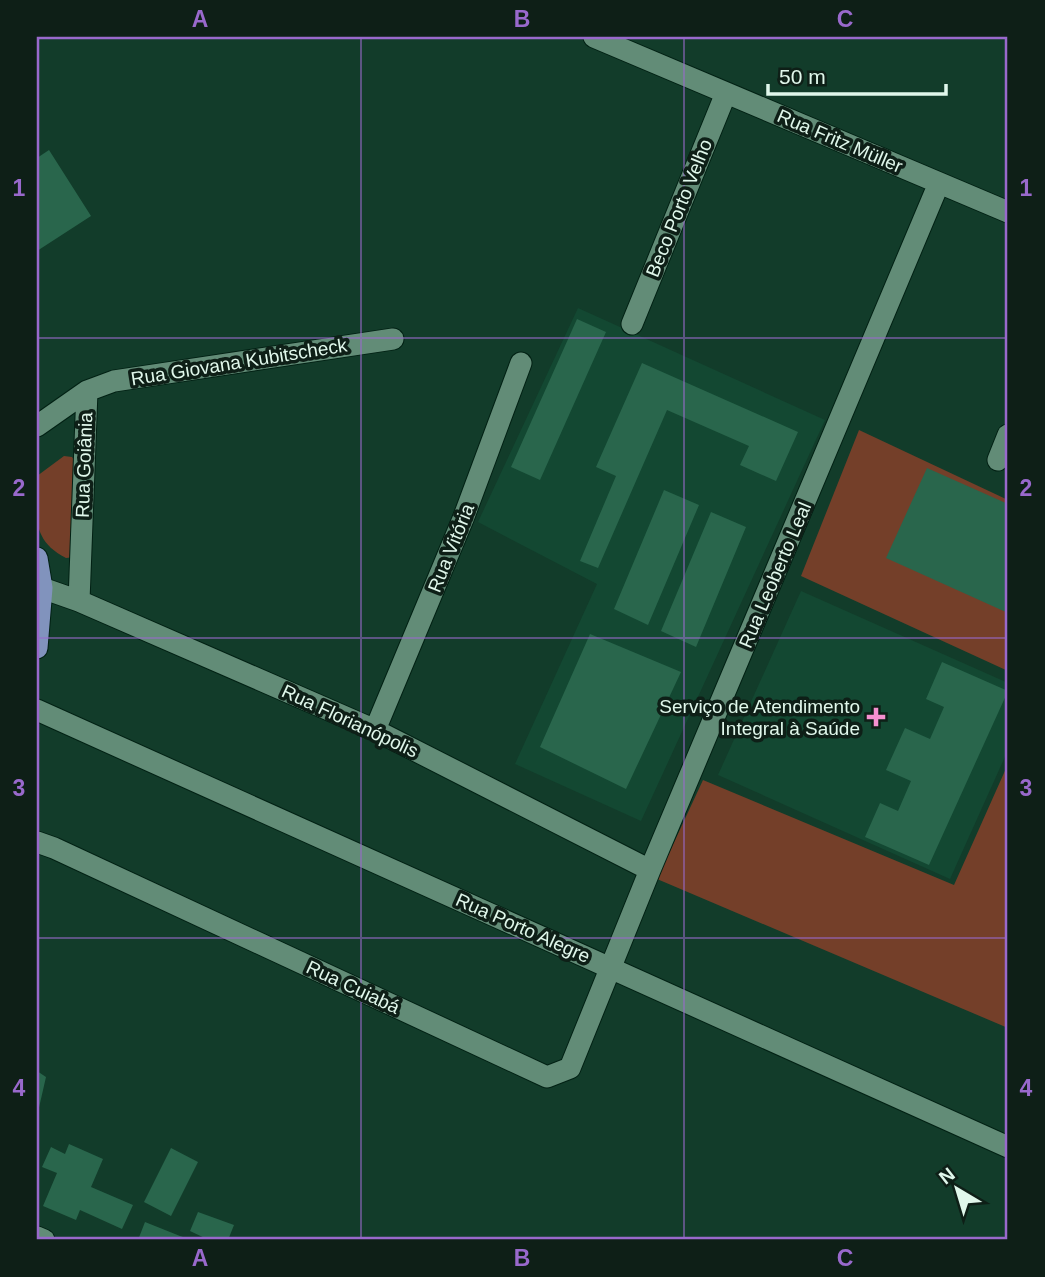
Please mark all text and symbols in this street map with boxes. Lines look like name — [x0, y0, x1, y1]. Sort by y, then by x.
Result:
text: A — [192, 6, 208, 32]
text: B — [514, 6, 530, 32]
text: C — [837, 6, 853, 32]
scale bar — [768, 52, 947, 96]
text: 50 m — [779, 65, 826, 88]
street label: Rua Fritz Müller — [774, 105, 906, 177]
street label: Beco Porto Velho — [642, 136, 716, 280]
text: 1 — [13, 175, 26, 201]
text: 1 — [1020, 175, 1033, 201]
street label: Rua Giovana Kubitscheck — [129, 334, 349, 389]
street label: Rua Goiânia — [72, 411, 96, 518]
text: 2 — [13, 475, 25, 501]
text: 2 — [1020, 475, 1032, 501]
street label: Rua Leoberto Leal — [735, 499, 815, 651]
street label: Rua Vitória — [424, 500, 478, 595]
street label: Rua Florianópolis — [279, 680, 421, 762]
place label: Serviço de Atendimento Integral à Saúde — [659, 696, 860, 739]
marker: Serviço de Atendimento Integral à Saúde — [866, 707, 886, 727]
text: 3 — [13, 775, 25, 801]
text: 3 — [1020, 775, 1032, 801]
street label: Rua Porto Alegre — [453, 889, 593, 967]
street label: Rua Cuiabá — [303, 956, 403, 1018]
text: 4 — [13, 1075, 26, 1101]
text: 4 — [1020, 1075, 1033, 1101]
north arrow — [922, 1154, 992, 1224]
text: N — [935, 1163, 959, 1188]
text: A — [192, 1245, 208, 1271]
text: B — [514, 1245, 530, 1271]
text: C — [837, 1245, 853, 1271]

